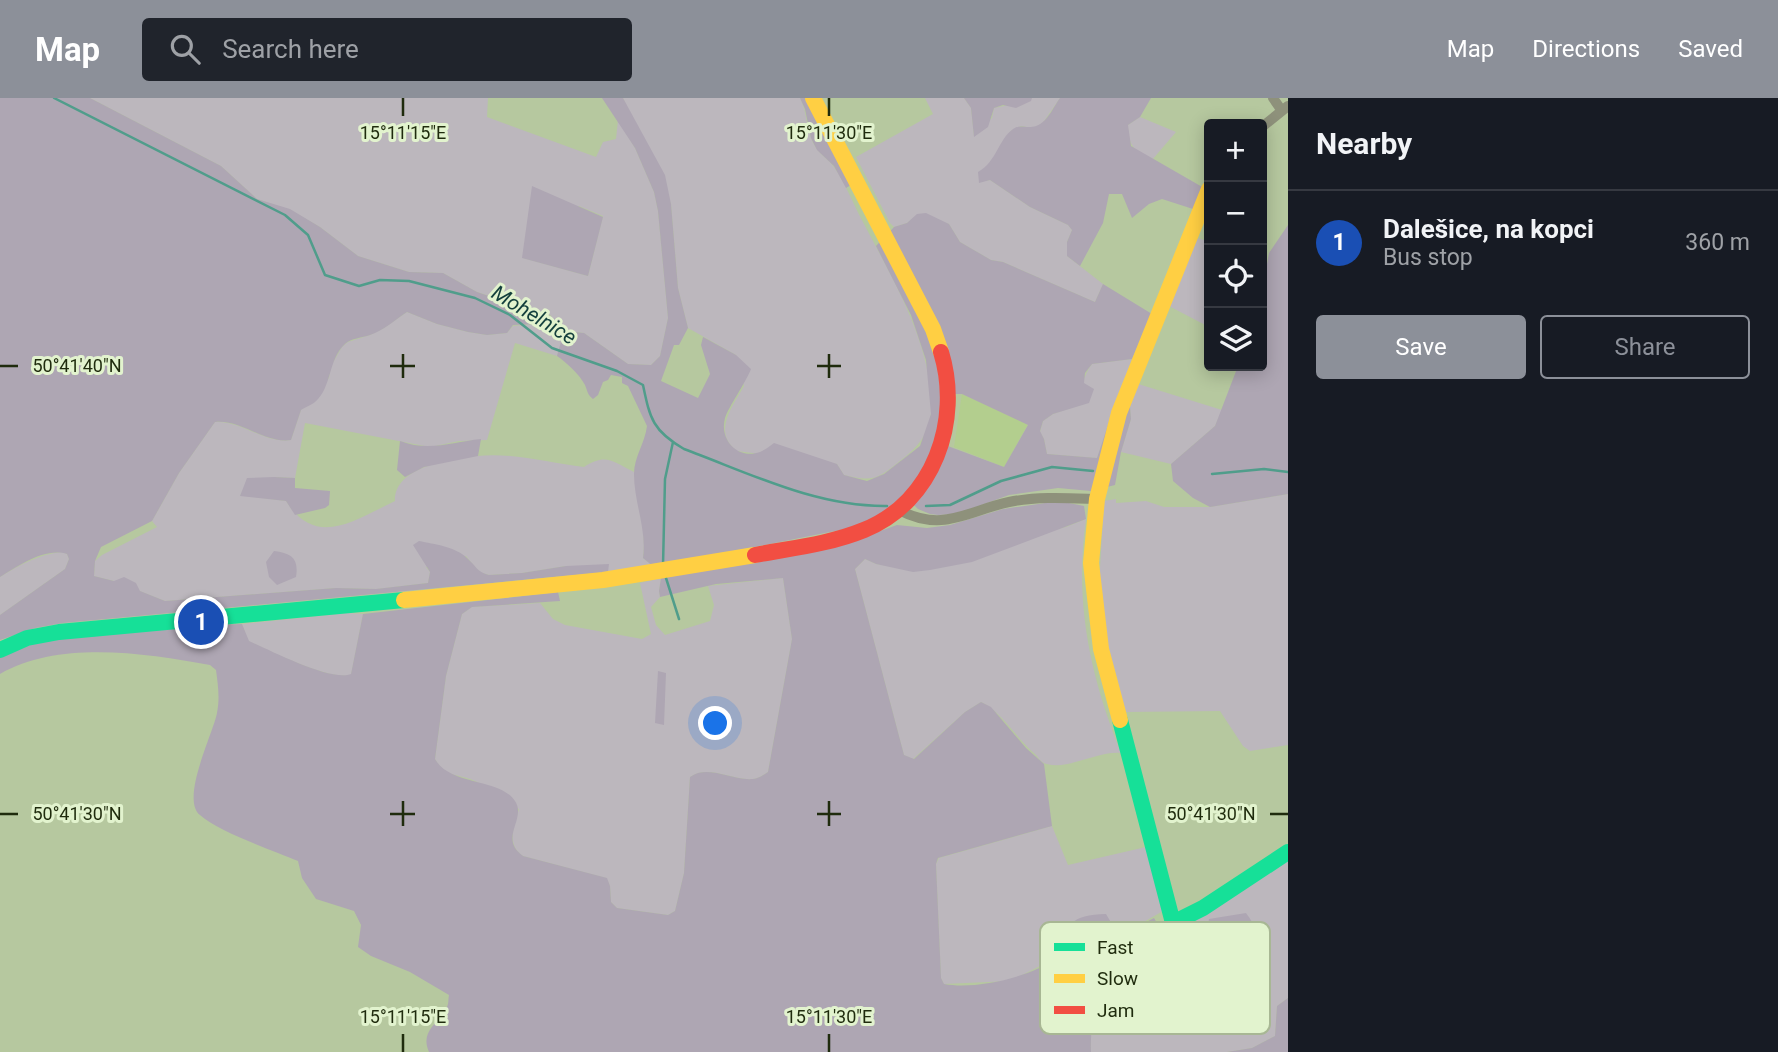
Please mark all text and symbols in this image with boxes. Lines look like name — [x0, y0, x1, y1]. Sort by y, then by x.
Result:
search box — [142, 18, 632, 81]
text: Map — [35, 30, 100, 69]
icon: search — [166, 30, 204, 68]
text: Search here — [222, 34, 359, 64]
text: Map — [1447, 35, 1494, 63]
text: Directions — [1532, 35, 1640, 63]
text: Saved — [1678, 35, 1743, 63]
map controls — [1204, 119, 1267, 371]
button: + — [1204, 119, 1267, 182]
text: 15°11'15"E — [360, 122, 446, 143]
text: 15°11'30"E — [786, 122, 872, 143]
text: Nearby — [1316, 126, 1412, 161]
button: − — [1204, 182, 1267, 245]
text: Dalešice, na kopci — [1383, 214, 1594, 244]
text: 1 — [1332, 229, 1346, 256]
text: 360 m — [1685, 229, 1750, 256]
text: Bus stop — [1383, 244, 1473, 271]
button: locate — [1204, 245, 1267, 308]
water label: Mohelnice — [488, 280, 581, 350]
button: layers — [1204, 308, 1267, 371]
button: Save — [1316, 315, 1526, 379]
button: Share — [1540, 315, 1750, 379]
text: 50°41'40"N — [32, 355, 122, 376]
pin: 1 — [178, 596, 224, 648]
your location — [698, 706, 732, 740]
text: 50°41'30"N — [32, 803, 122, 824]
text: 50°41'30"N — [1166, 803, 1256, 824]
legend — [1040, 922, 1270, 1034]
text: Fast — [1097, 936, 1134, 959]
text: Slow — [1097, 967, 1138, 990]
text: Jam — [1097, 999, 1134, 1022]
text: 15°11'15"E — [360, 1006, 446, 1027]
text: 15°11'30"E — [786, 1006, 872, 1027]

